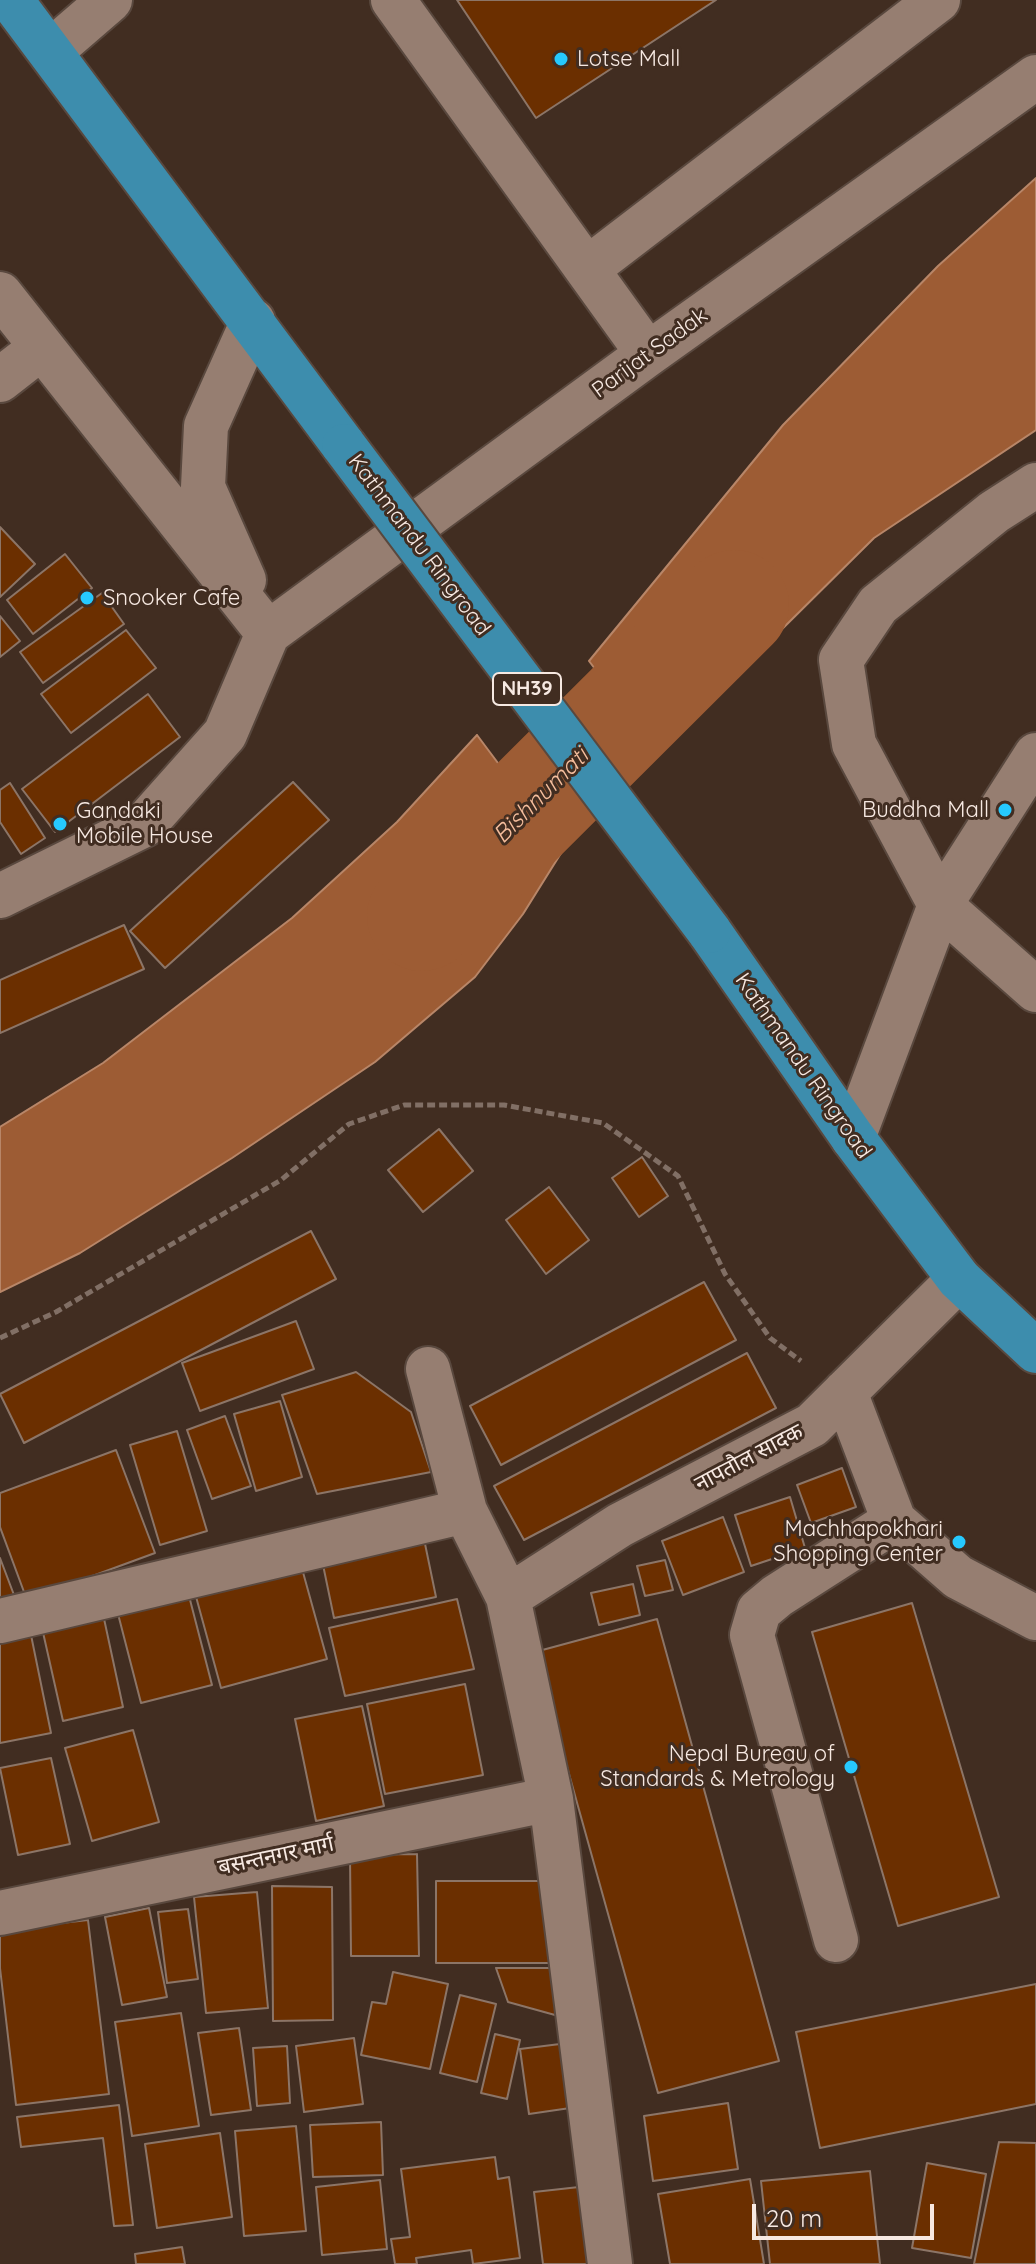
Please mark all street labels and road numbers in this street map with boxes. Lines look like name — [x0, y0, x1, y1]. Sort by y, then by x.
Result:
street label: Parijat Sadak — [587, 302, 713, 404]
street label: Kathmandu Ringroad — [342, 449, 496, 641]
road number: NH39 — [493, 673, 561, 705]
street label: Kathmandu Ringroad — [729, 968, 877, 1164]
street label: नापतौल सादक — [690, 1418, 808, 1498]
street label: बसन्तनगर मार्ग — [216, 1831, 336, 1881]

